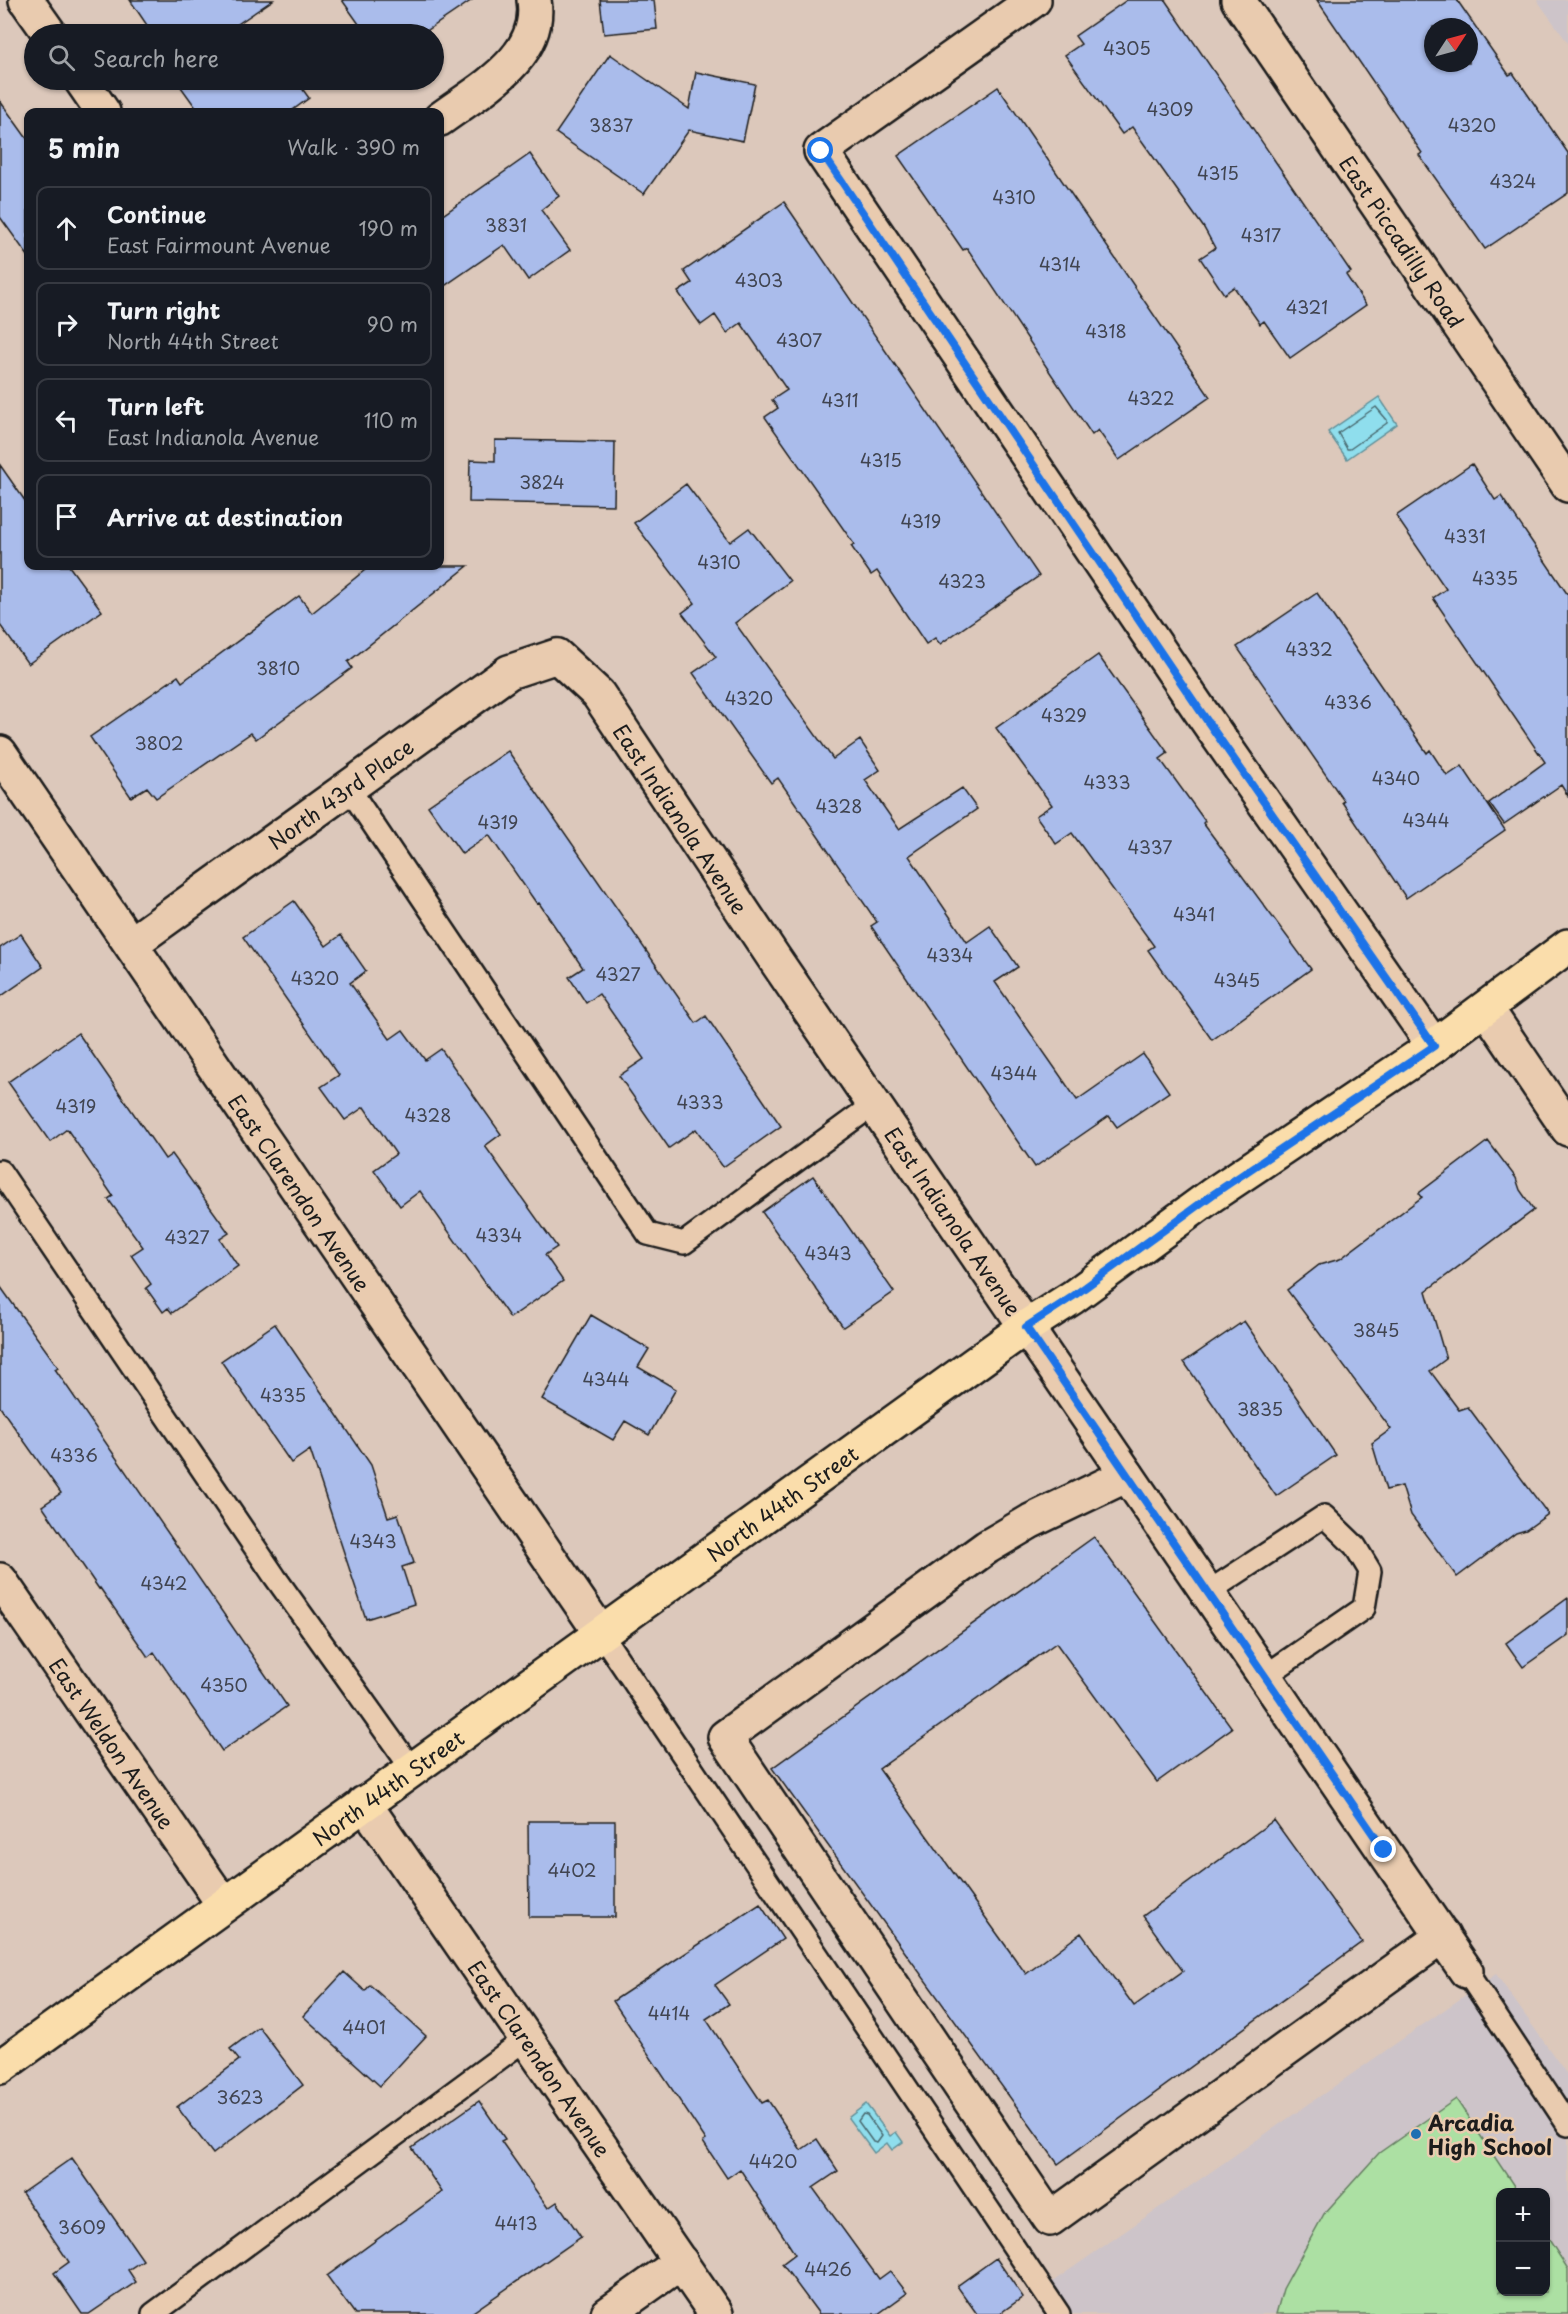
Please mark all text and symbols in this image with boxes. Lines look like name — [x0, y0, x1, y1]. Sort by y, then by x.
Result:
north arrow — [1424, 18, 1478, 72]
search box — [24, 24, 444, 90]
house number: 4305 — [1103, 34, 1151, 61]
icon: search — [45, 41, 78, 74]
text: Search here — [93, 41, 219, 74]
house number: 4309 — [1147, 95, 1194, 122]
house number: 3837 — [589, 111, 633, 138]
house number: 4320 — [1448, 111, 1496, 138]
text: 5 min — [48, 128, 120, 167]
text: Walk · 390 m — [287, 132, 420, 162]
route start — [807, 137, 833, 163]
street label: East Piccadilly Road — [1332, 149, 1472, 334]
house number: 4315 — [1197, 159, 1239, 186]
house number: 4324 — [1490, 167, 1536, 194]
house number: 4310 — [992, 183, 1036, 210]
text: Continue — [107, 197, 206, 230]
house number: 3831 — [485, 211, 527, 238]
icon: ahead — [50, 212, 83, 245]
text: 190 m — [359, 213, 418, 243]
house number: 4317 — [1241, 221, 1281, 248]
text: East Fairmount Avenue — [107, 230, 331, 260]
house number: 4314 — [1039, 250, 1081, 277]
house number: 4303 — [735, 266, 783, 293]
text: Turn right — [107, 293, 220, 326]
house number: 4321 — [1286, 293, 1328, 320]
icon: right — [50, 308, 83, 341]
text: 90 m — [367, 309, 418, 339]
house number: 4318 — [1085, 317, 1127, 344]
text: North 44th Street — [107, 326, 279, 356]
house number: 4307 — [776, 326, 822, 353]
house number: 4322 — [1127, 384, 1175, 411]
house number: 4311 — [821, 386, 859, 413]
text: Turn left — [107, 389, 204, 422]
icon: left — [50, 404, 83, 437]
text: 110 m — [364, 405, 418, 435]
text: East Indianola Avenue — [107, 422, 319, 452]
house number: 4315 — [860, 446, 902, 473]
house number: 3824 — [519, 468, 565, 495]
icon: arrive — [50, 500, 83, 533]
text: Arrive at destination — [107, 500, 343, 533]
house number: 4319 — [901, 507, 941, 534]
house number: 4331 — [1444, 522, 1486, 549]
house number: 4310 — [697, 548, 741, 575]
house number: 4335 — [1472, 564, 1518, 591]
house number: 4323 — [938, 567, 986, 594]
house number: 4332 — [1285, 635, 1333, 662]
house number: 3810 — [256, 654, 300, 681]
house number: 4320 — [725, 684, 773, 711]
house number: 4336 — [1324, 688, 1372, 715]
house number: 4329 — [1041, 701, 1087, 728]
street label: East Indianola Avenue — [606, 717, 756, 920]
house number: 3802 — [135, 729, 183, 756]
street label: North 43rd Place — [261, 730, 420, 857]
house number: 4340 — [1372, 764, 1420, 791]
house number: 4333 — [1083, 768, 1131, 795]
house number: 4328 — [816, 792, 862, 819]
house number: 4344 — [1402, 806, 1450, 833]
house number: 4319 — [478, 808, 518, 835]
house number: 4337 — [1128, 833, 1172, 860]
house number: 4341 — [1173, 900, 1215, 927]
house number: 4334 — [927, 941, 973, 968]
house number: 4327 — [595, 960, 641, 987]
house number: 4320 — [291, 964, 339, 991]
house number: 4345 — [1214, 966, 1260, 993]
house number: 4344 — [990, 1059, 1038, 1086]
street label: East Clarendon Avenue — [221, 1087, 379, 1298]
house number: 4333 — [676, 1088, 724, 1115]
house number: 4319 — [56, 1092, 96, 1119]
house number: 4328 — [405, 1101, 451, 1128]
street label: East Indianola Avenue — [878, 1120, 1030, 1322]
house number: 4334 — [476, 1221, 522, 1248]
house number: 4327 — [164, 1223, 210, 1250]
house number: 4343 — [804, 1239, 852, 1266]
house number: 3845 — [1353, 1316, 1399, 1343]
house number: 4344 — [582, 1365, 630, 1392]
house number: 4335 — [260, 1381, 306, 1408]
house number: 3835 — [1237, 1395, 1283, 1422]
street label: North 44th Street — [699, 1437, 864, 1569]
house number: 4336 — [50, 1441, 98, 1468]
house number: 4343 — [349, 1527, 397, 1554]
house number: 4342 — [140, 1569, 188, 1596]
street label: East Weldon Avenue — [42, 1651, 183, 1835]
house number: 4350 — [200, 1671, 248, 1698]
street label: North 44th Street — [305, 1722, 470, 1853]
route end — [1370, 1836, 1396, 1862]
house number: 4402 — [547, 1856, 597, 1883]
street label: East Clarendon Avenue — [461, 1953, 619, 2163]
house number: 4414 — [648, 1999, 690, 2026]
house number: 4401 — [342, 2013, 386, 2040]
house number: 3623 — [217, 2083, 263, 2110]
place label: Arcadia High School — [1427, 2106, 1552, 2162]
marker: Arcadia High School — [1409, 2127, 1423, 2141]
house number: 4420 — [749, 2147, 797, 2174]
map controls — [1496, 2188, 1550, 2296]
button: + — [1496, 2188, 1550, 2242]
house number: 4413 — [494, 2209, 538, 2236]
house number: 3609 — [58, 2213, 106, 2240]
button: − — [1496, 2242, 1550, 2296]
house number: 4426 — [804, 2255, 852, 2282]

